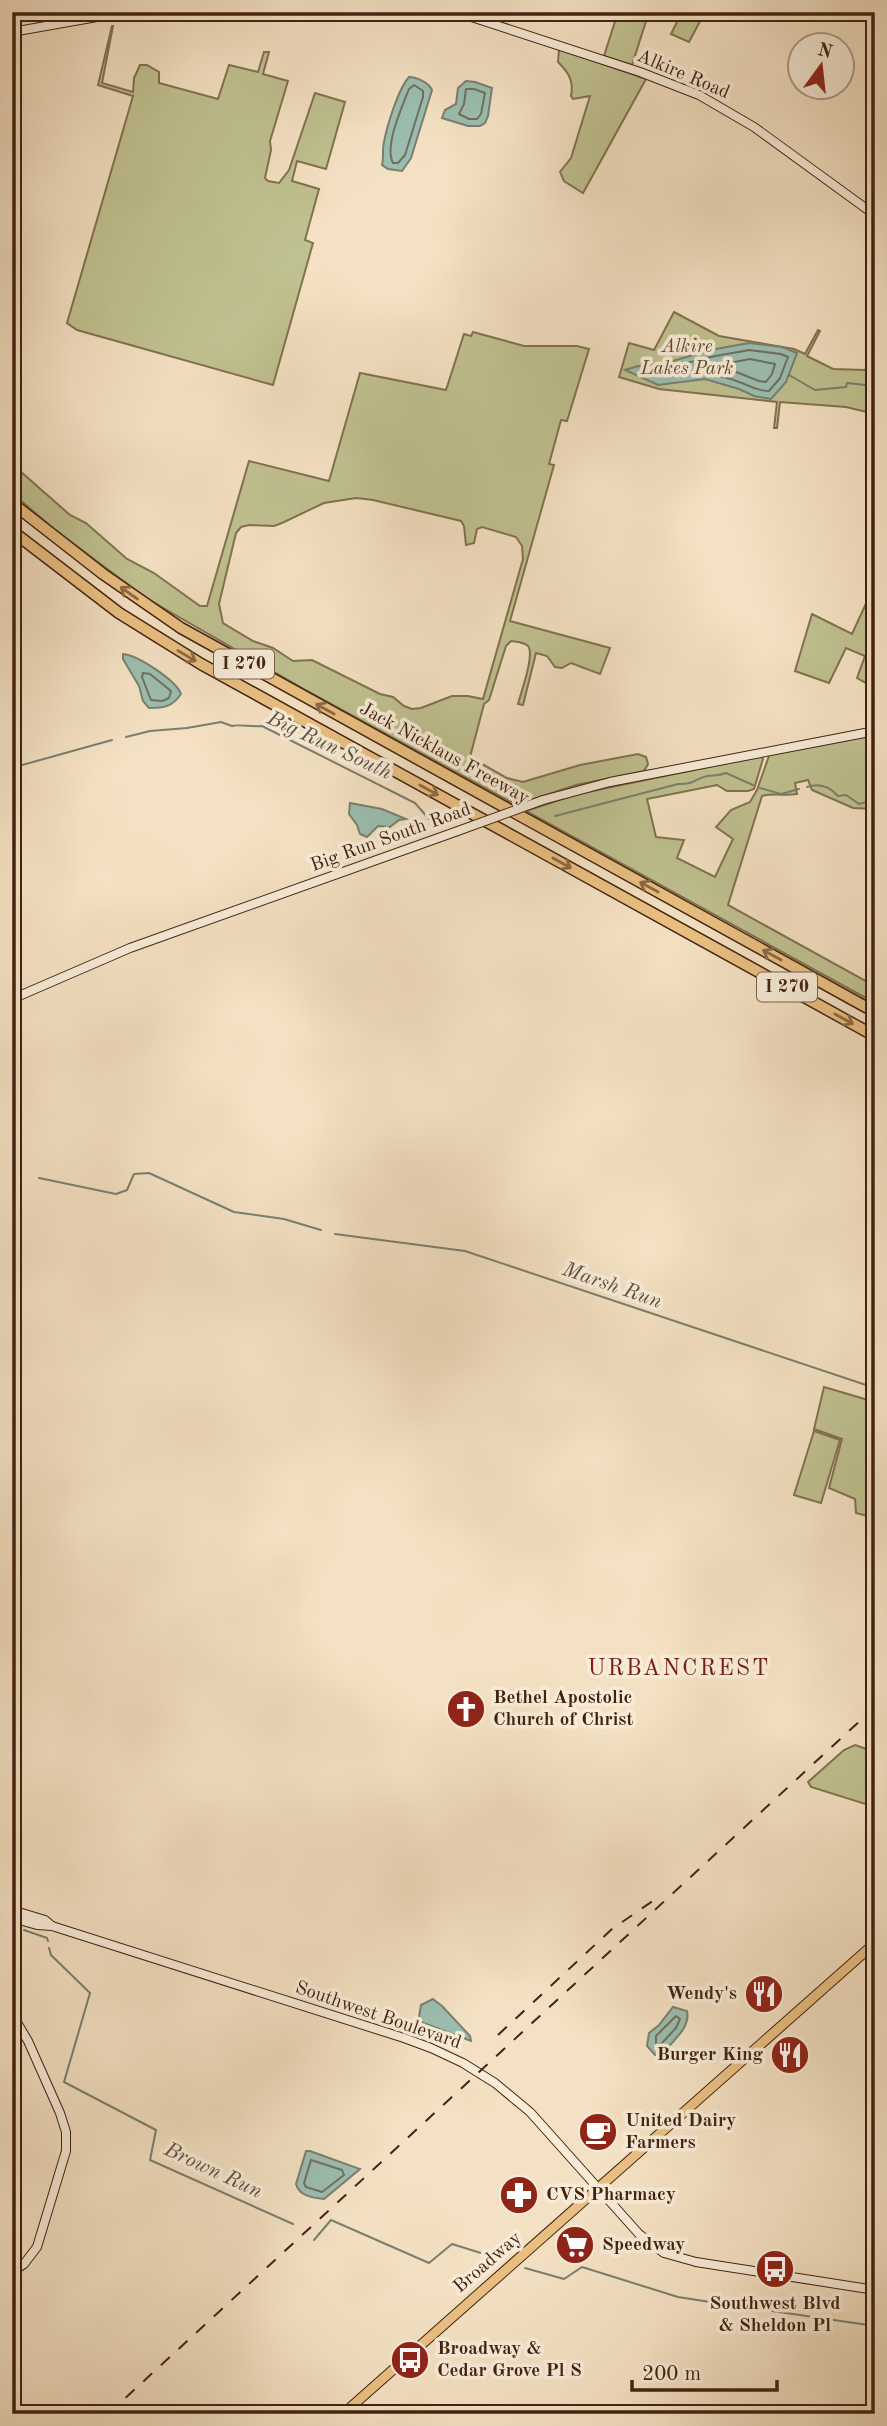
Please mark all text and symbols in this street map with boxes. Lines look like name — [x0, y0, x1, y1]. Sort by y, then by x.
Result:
north arrow — [786, 32, 856, 102]
text: N — [815, 41, 835, 63]
street label: Alkire Road — [634, 47, 732, 103]
park label: Alkire Lakes Park — [640, 338, 733, 379]
one-way arrow — [120, 586, 139, 600]
one-way arrow — [177, 649, 197, 663]
road number: I 270 — [214, 650, 274, 678]
street label: Jack Nicklaus Freeway — [356, 699, 532, 809]
one-way arrow — [315, 702, 335, 716]
water label: Big Run South — [263, 708, 395, 784]
one-way arrow — [418, 784, 439, 797]
street label: Big Run South Road — [308, 800, 474, 876]
one-way arrow — [551, 857, 572, 870]
one-way arrow — [640, 880, 660, 894]
one-way arrow — [762, 948, 783, 961]
road number: I 270 — [757, 972, 817, 1002]
one-way arrow — [833, 1013, 854, 1026]
water label: Marsh Run — [559, 1259, 664, 1313]
district label: URBANCREST — [587, 1657, 771, 1680]
church icon: Bethel Apostolic Church of Christ — [445, 1688, 487, 1730]
place label: Bethel Apostolic Church of Christ — [493, 1689, 633, 1730]
restaurant icon: Wendy's — [743, 1973, 785, 2015]
street label: Southwest Boulevard — [293, 1979, 464, 2053]
place label: Wendy's — [666, 1985, 737, 2004]
restaurant icon: Burger King — [769, 2034, 811, 2076]
place label: Burger King — [656, 2046, 763, 2065]
cafe icon: United Dairy Farmers — [577, 2111, 619, 2153]
place label: United Dairy Farmers — [625, 2112, 736, 2153]
water label: Brown Run — [160, 2139, 265, 2203]
pharmacy icon: CVS Pharmacy — [498, 2174, 540, 2216]
place label: CVS Pharmacy — [546, 2186, 676, 2205]
supermarket icon: Speedway — [554, 2224, 596, 2266]
street label: Broadway — [450, 2229, 526, 2297]
place label: Speedway — [602, 2236, 685, 2255]
bus stop icon: Southwest Blvd & Sheldon Pl — [754, 2248, 796, 2290]
place label: Southwest Blvd & Sheldon Pl — [710, 2295, 841, 2336]
bus stop icon: Broadway & Cedar Grove Pl S — [389, 2339, 431, 2381]
place label: Broadway & Cedar Grove Pl S — [437, 2340, 582, 2381]
scale bar — [632, 2349, 777, 2393]
text: 200 m — [642, 2364, 701, 2385]

